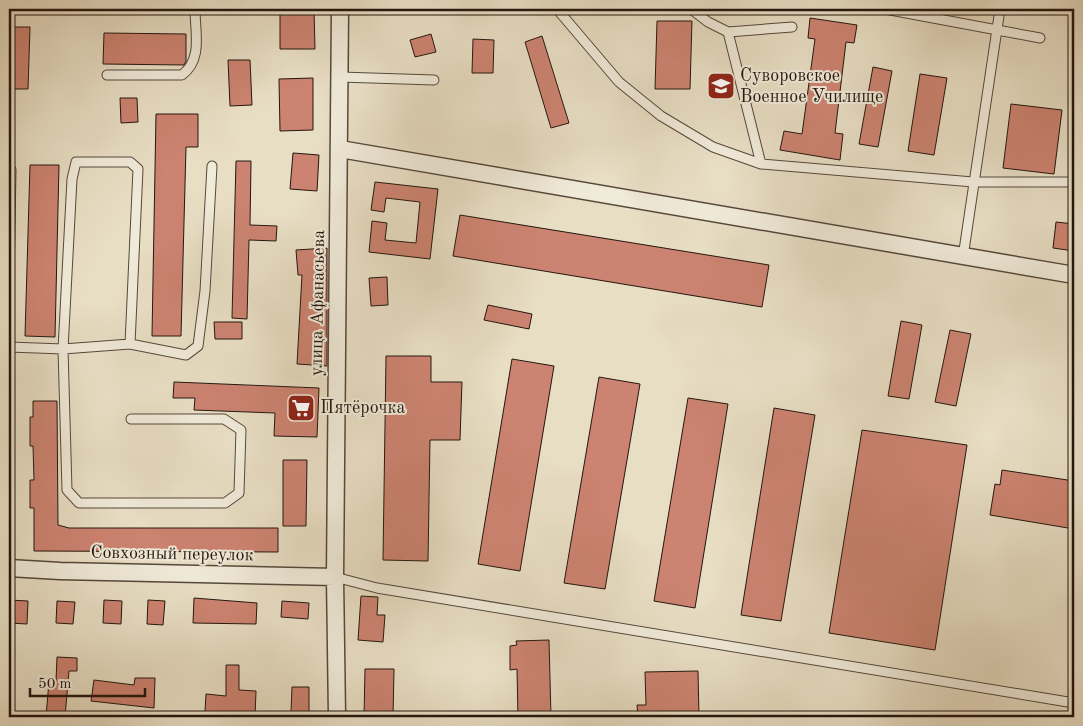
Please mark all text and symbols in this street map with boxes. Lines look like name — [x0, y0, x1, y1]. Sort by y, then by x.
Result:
place label: Суворовское Военное Училище — [740, 67, 883, 106]
school or university icon: Суворовское Военное Училище — [706, 71, 736, 101]
street label: улица Афанасьева — [308, 230, 329, 376]
supermarket icon: Пятёрочка — [286, 393, 316, 423]
place label: Пятёрочка — [320, 399, 406, 417]
street label: Совхозный переулок — [90, 544, 254, 564]
scale bar — [30, 666, 145, 698]
text: 50 m — [38, 677, 72, 692]

